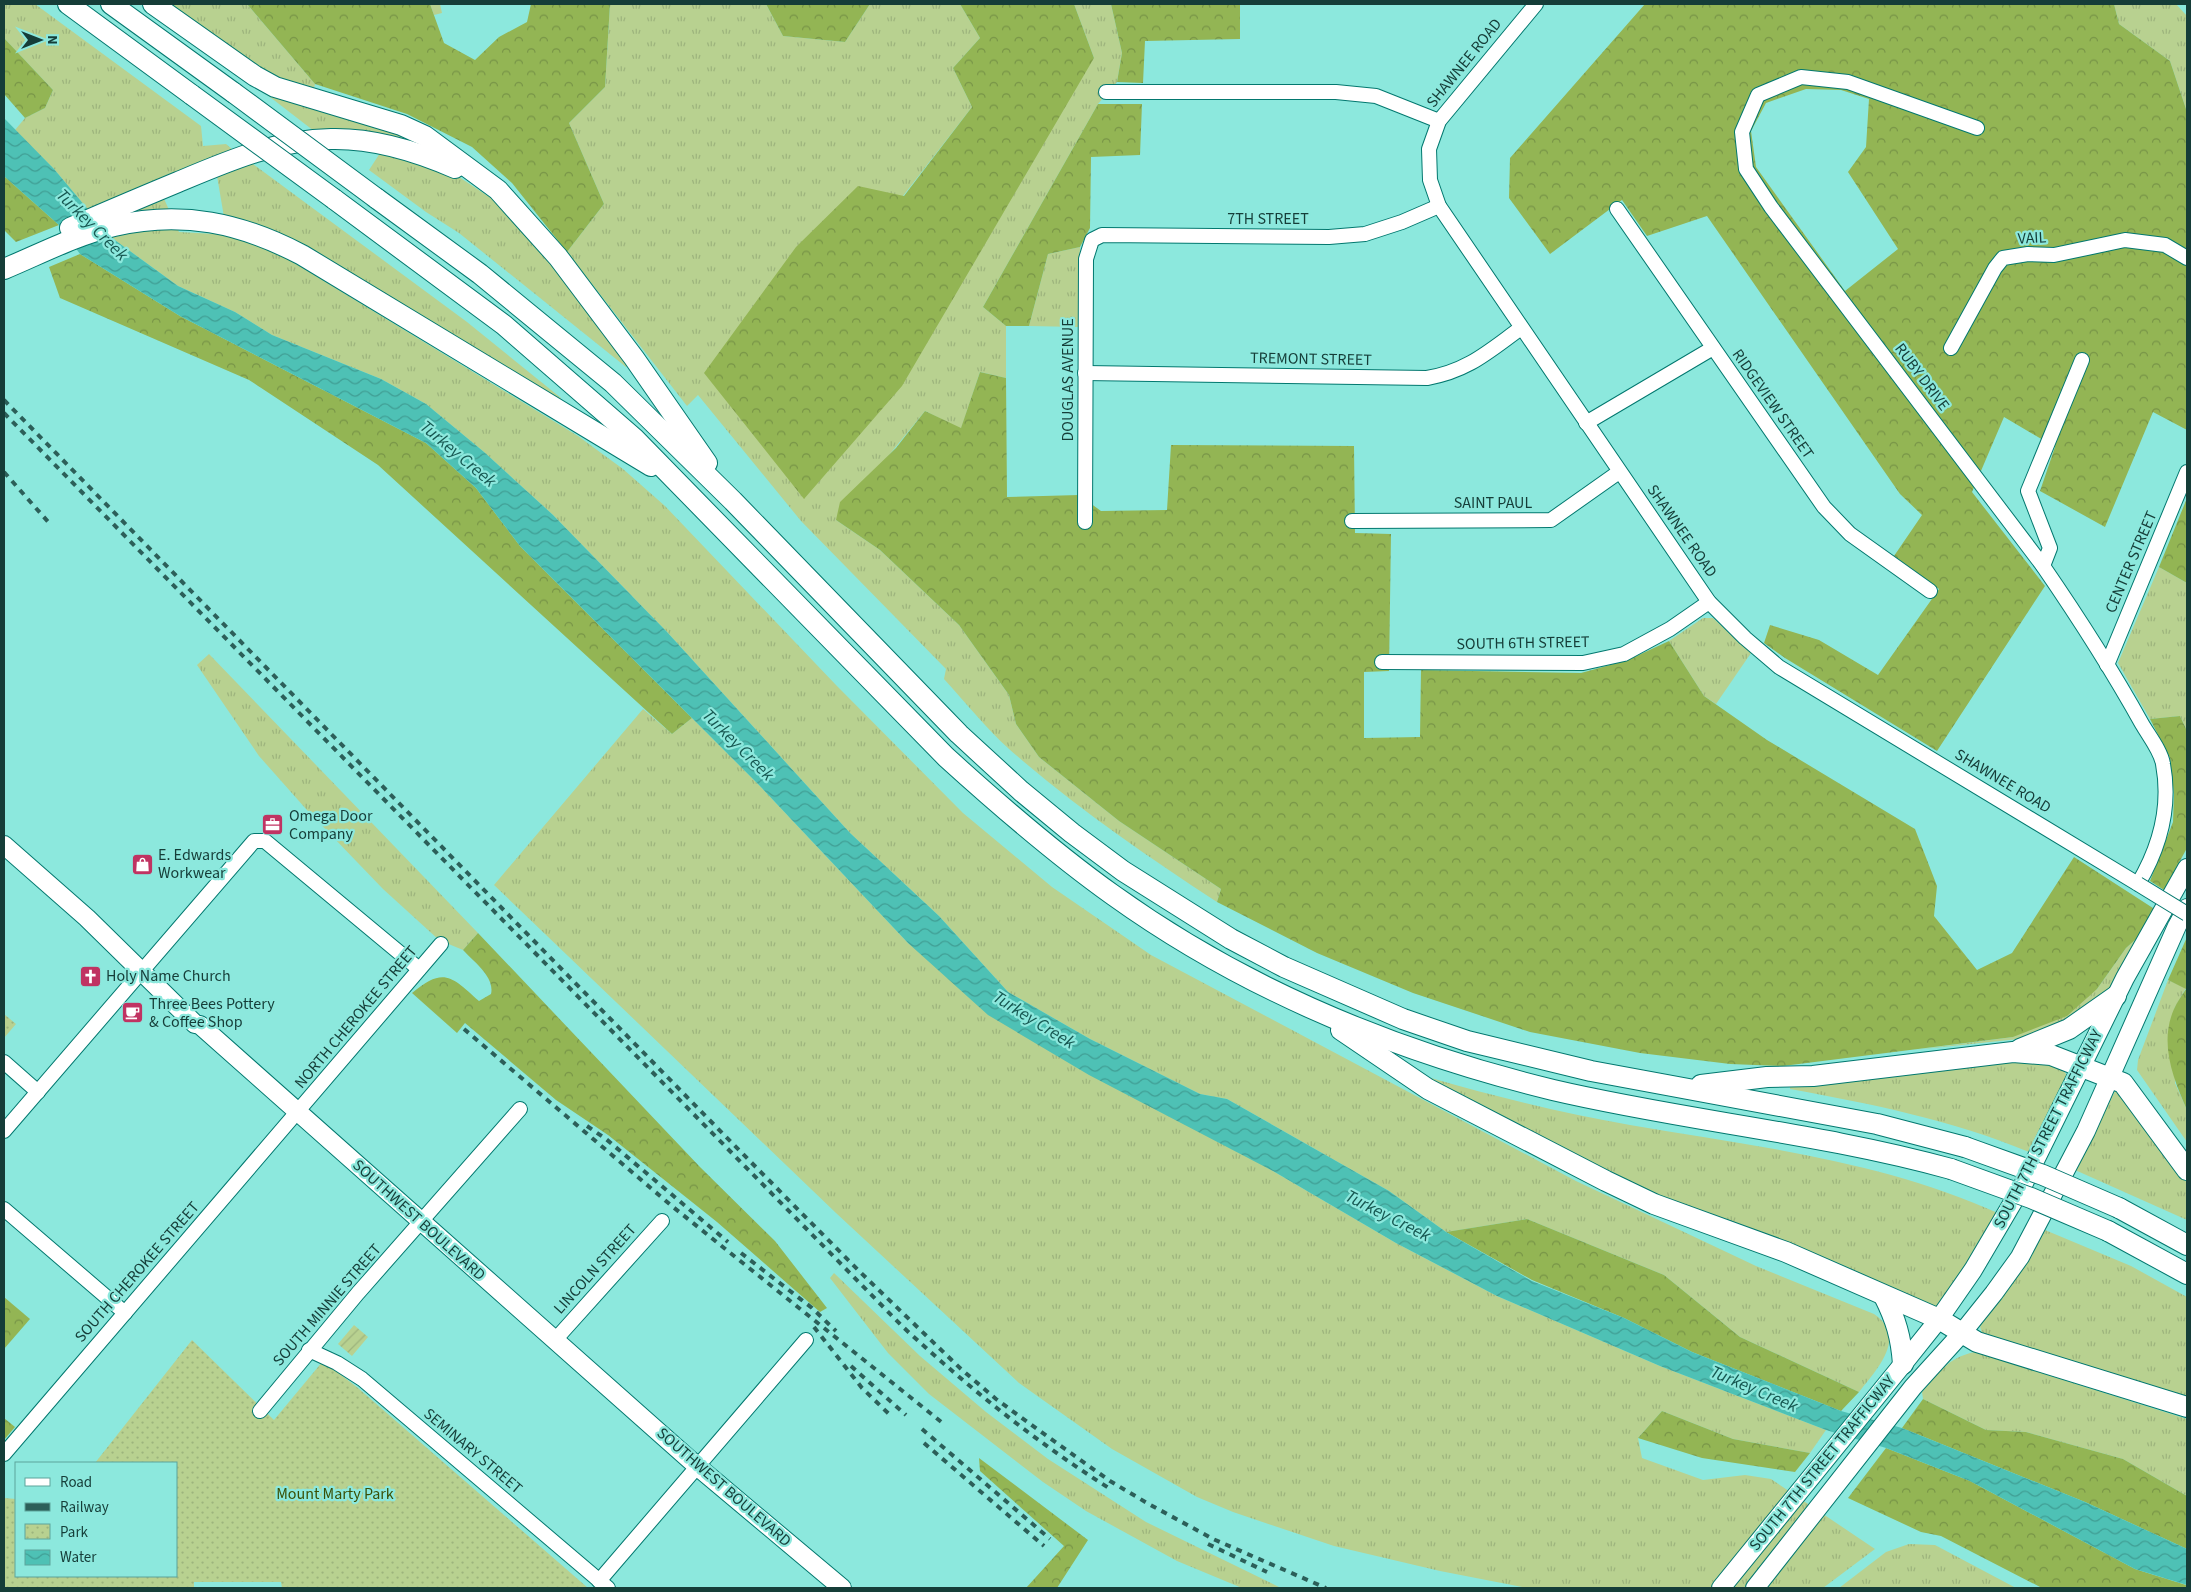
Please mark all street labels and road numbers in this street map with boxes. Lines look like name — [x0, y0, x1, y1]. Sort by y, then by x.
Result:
street label: SHAWNEE ROAD — [1421, 14, 1507, 112]
street label: 7TH STREET — [1227, 208, 1309, 230]
street label: VAIL — [2017, 226, 2047, 250]
street label: DOUGLAS AVENUE — [1057, 318, 1079, 442]
street label: RUBY DRIVE — [1889, 339, 1955, 415]
street label: RIDGEVIEW STREET — [1727, 345, 1819, 464]
street label: TREMONT STREET — [1250, 347, 1373, 371]
street label: SHAWNEE ROAD — [1642, 480, 1722, 582]
street label: SAINT PAUL — [1454, 492, 1532, 514]
street label: CENTER STREET — [2100, 507, 2163, 616]
street label: SOUTH 6TH STREET — [1456, 631, 1590, 655]
street label: SHAWNEE ROAD — [1951, 744, 2055, 819]
street label: NORTH CHEROKEE STREET — [290, 940, 423, 1093]
street label: SOUTH 7TH STREET TRAFFICWAY — [1988, 1025, 2108, 1232]
street label: SOUTHWEST BOULEVARD — [348, 1154, 490, 1286]
street label: SOUTH CHEROKEE STREET — [70, 1197, 205, 1347]
street label: LINCOLN STREET — [549, 1219, 642, 1319]
street label: SOUTH MINNIE STREET — [268, 1239, 387, 1371]
street label: SOUTH 7TH STREET TRAFFICWAY — [1744, 1370, 1900, 1556]
street label: SEMINARY STREET — [419, 1403, 528, 1499]
street label: SOUTHWEST BOULEVARD — [652, 1422, 796, 1552]

